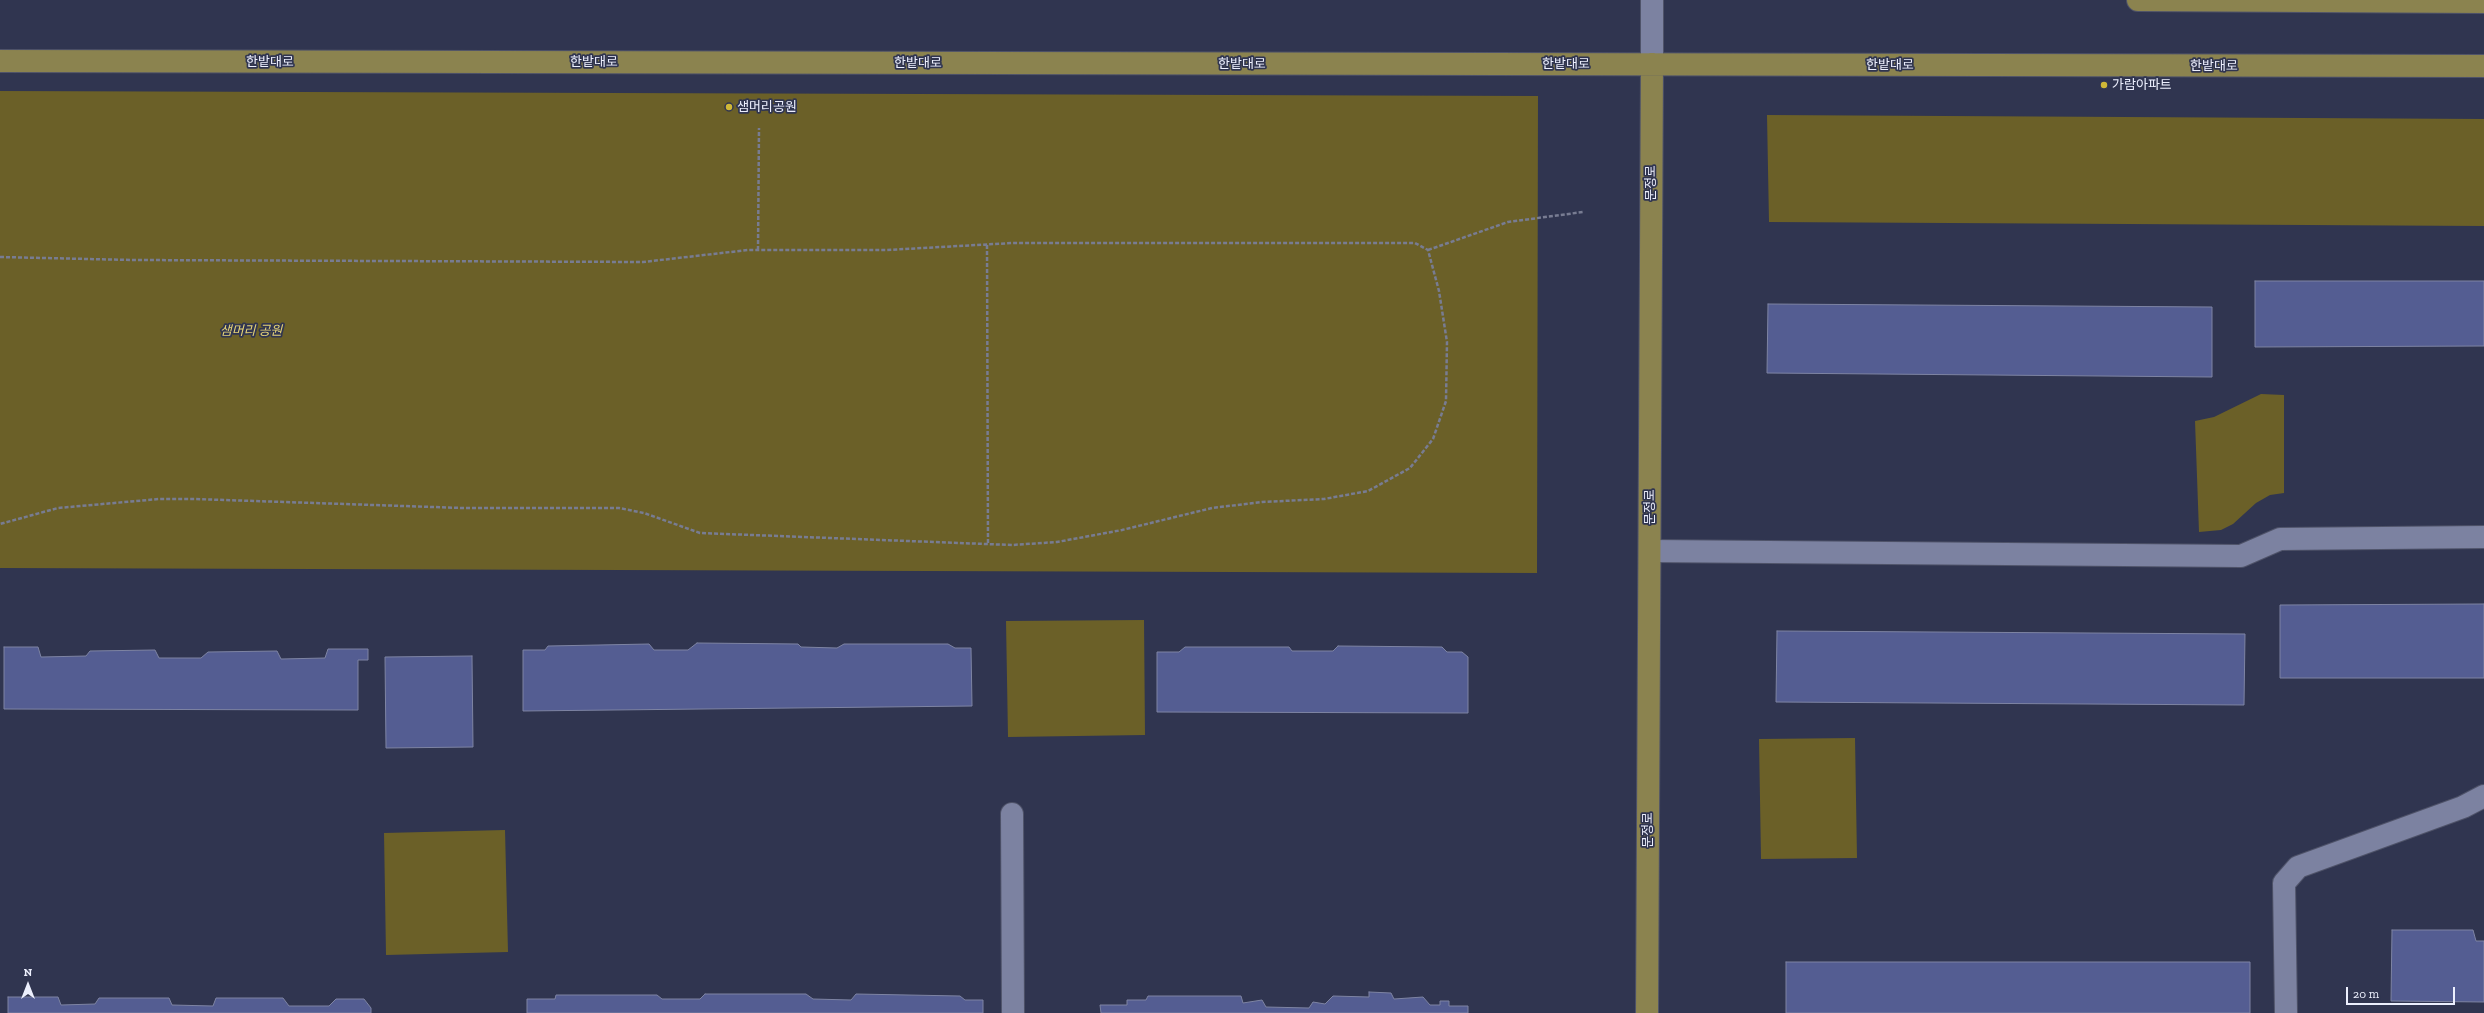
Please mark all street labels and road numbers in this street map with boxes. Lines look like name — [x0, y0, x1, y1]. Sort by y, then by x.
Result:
street label: 한밭대로 — [246, 54, 294, 70]
street label: 한밭대로 — [570, 54, 618, 70]
street label: 한밭대로 — [894, 55, 942, 71]
street label: 한밭대로 — [1218, 56, 1266, 72]
street label: 한밭대로 — [1542, 56, 1590, 72]
street label: 한밭대로 — [1866, 57, 1914, 73]
street label: 한밭대로 — [2190, 58, 2238, 74]
street label: 문정로 — [1643, 165, 1659, 201]
street label: 문정로 — [1642, 489, 1658, 525]
street label: 문정로 — [1640, 812, 1656, 848]

